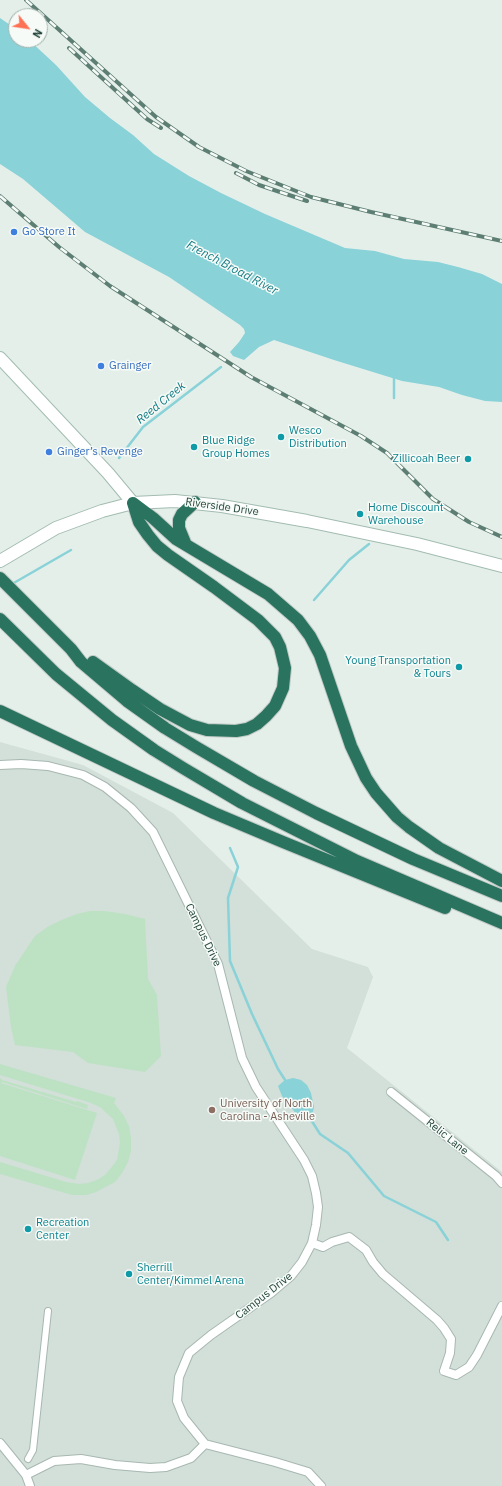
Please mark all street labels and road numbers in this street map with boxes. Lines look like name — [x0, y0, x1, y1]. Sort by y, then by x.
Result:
street label: Riverside Drive — [185, 495, 259, 519]
street label: Campus Drive — [182, 901, 224, 969]
street label: Relic Lane — [423, 1116, 471, 1158]
street label: Campus Drive — [233, 1270, 295, 1322]

